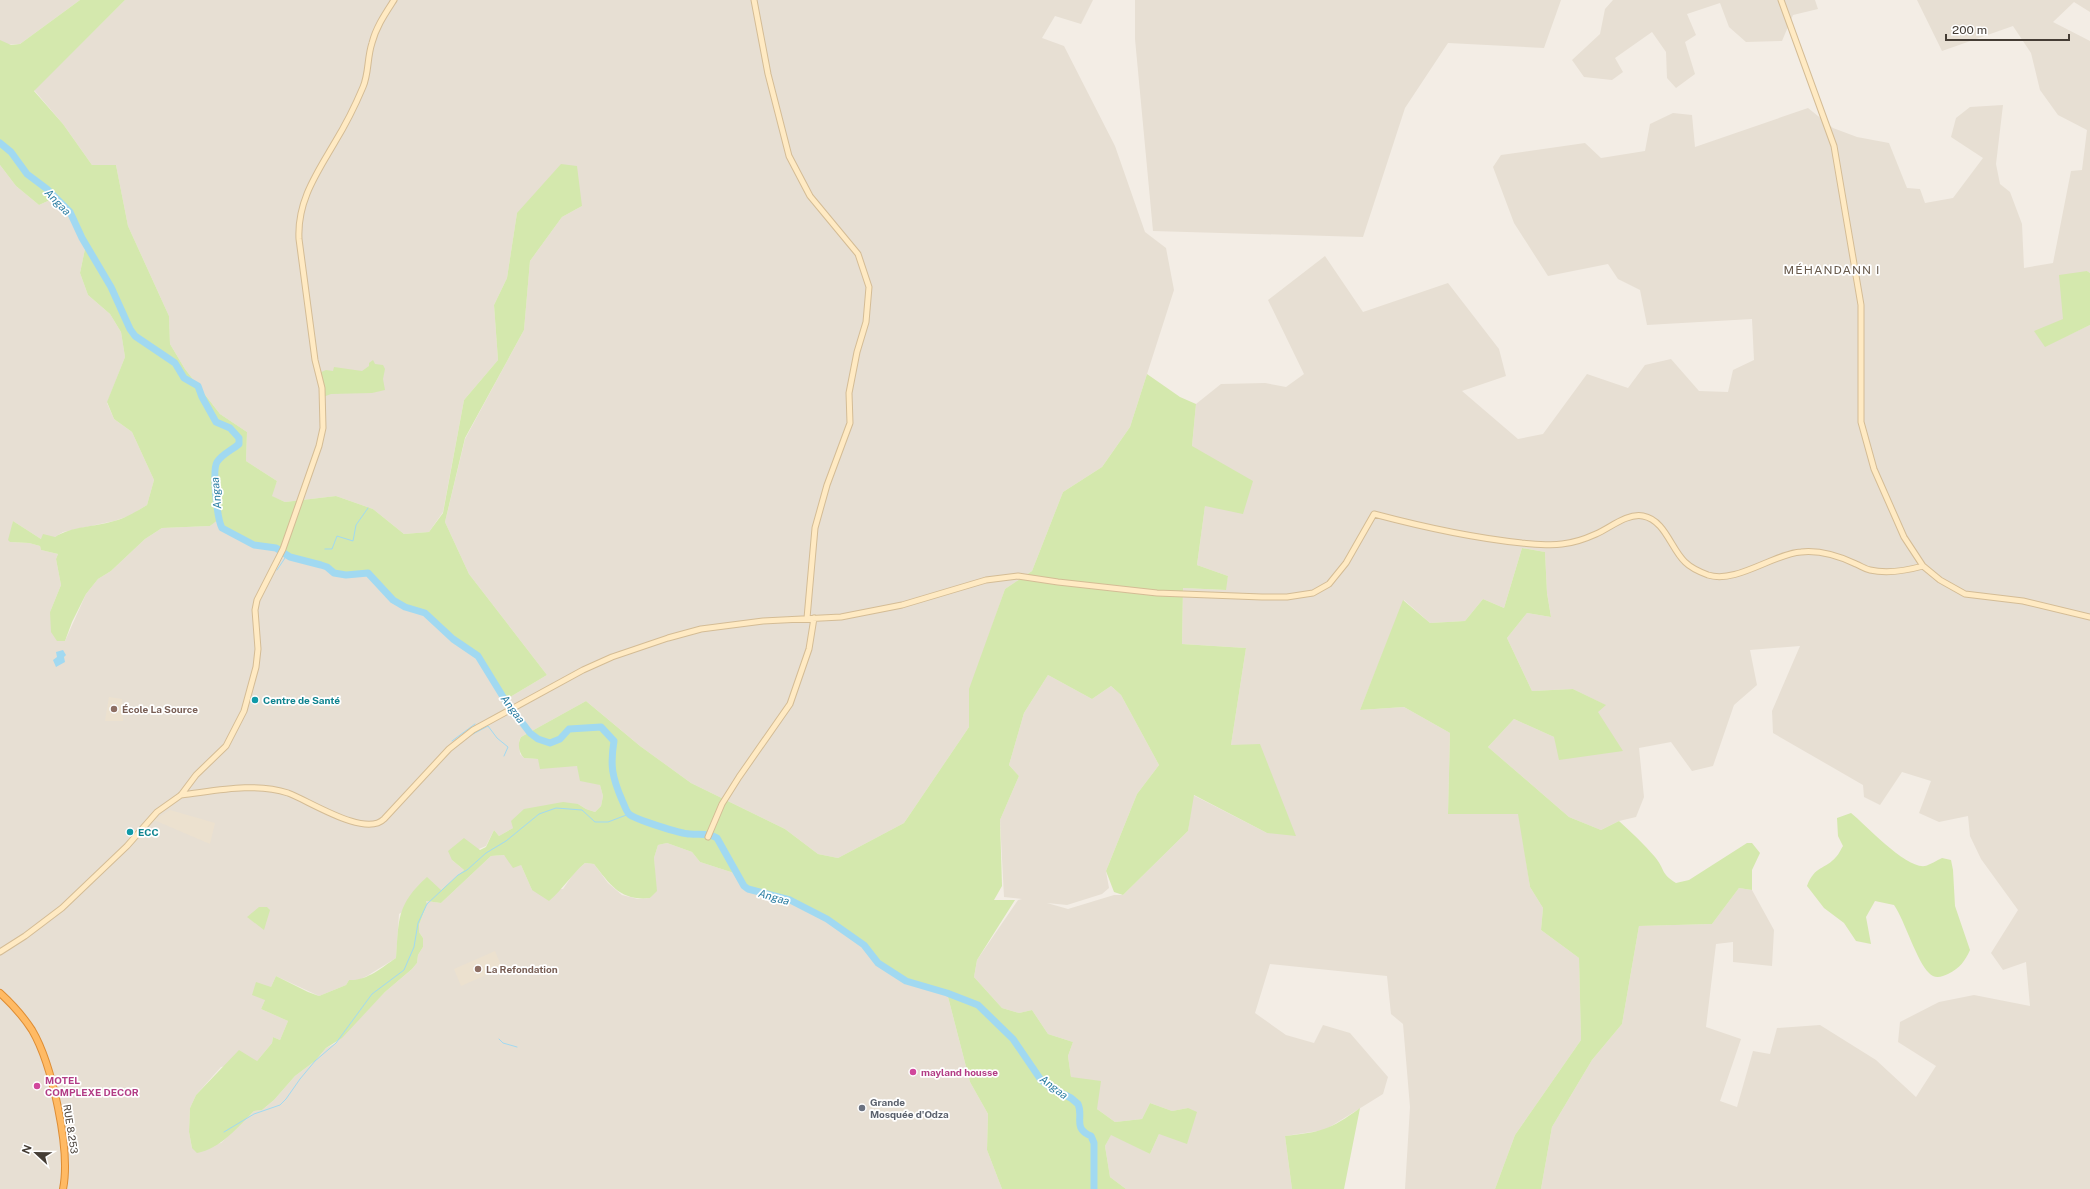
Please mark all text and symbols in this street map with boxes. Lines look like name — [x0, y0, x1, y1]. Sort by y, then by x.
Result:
scale bar — [1946, 16, 2069, 42]
text: 200 m — [1952, 23, 1987, 37]
water label: Angaa — [43, 186, 73, 218]
district label: MÉHANDANN I — [1784, 263, 1880, 277]
water label: Angaa — [209, 477, 223, 509]
water label: Angaa — [499, 693, 527, 725]
place label: Centre de Santé — [263, 694, 340, 706]
marker: Centre de Santé — [250, 695, 260, 705]
place label: École La Source — [122, 703, 198, 715]
marker: École La Source — [109, 704, 119, 714]
place label: ECC — [138, 826, 159, 838]
marker: ECC — [125, 827, 135, 837]
water label: Angaa — [757, 887, 791, 907]
place label: La Refondation — [486, 963, 558, 975]
marker: La Refondation — [473, 964, 483, 974]
place label: mayland housse — [921, 1066, 998, 1078]
marker: mayland housse — [908, 1067, 918, 1077]
water label: Angaa — [1038, 1073, 1070, 1101]
place label: MOTEL COMPLEXE DECOR — [45, 1074, 139, 1098]
marker: MOTEL COMPLEXE DECOR — [32, 1081, 42, 1091]
place label: Grande Mosquée d'Odza — [870, 1096, 949, 1120]
street label: RUE 8.253 — [61, 1103, 81, 1155]
marker: Grande Mosquée d'Odza — [857, 1103, 867, 1113]
north arrow — [16, 1133, 56, 1173]
text: N — [20, 1143, 34, 1155]

